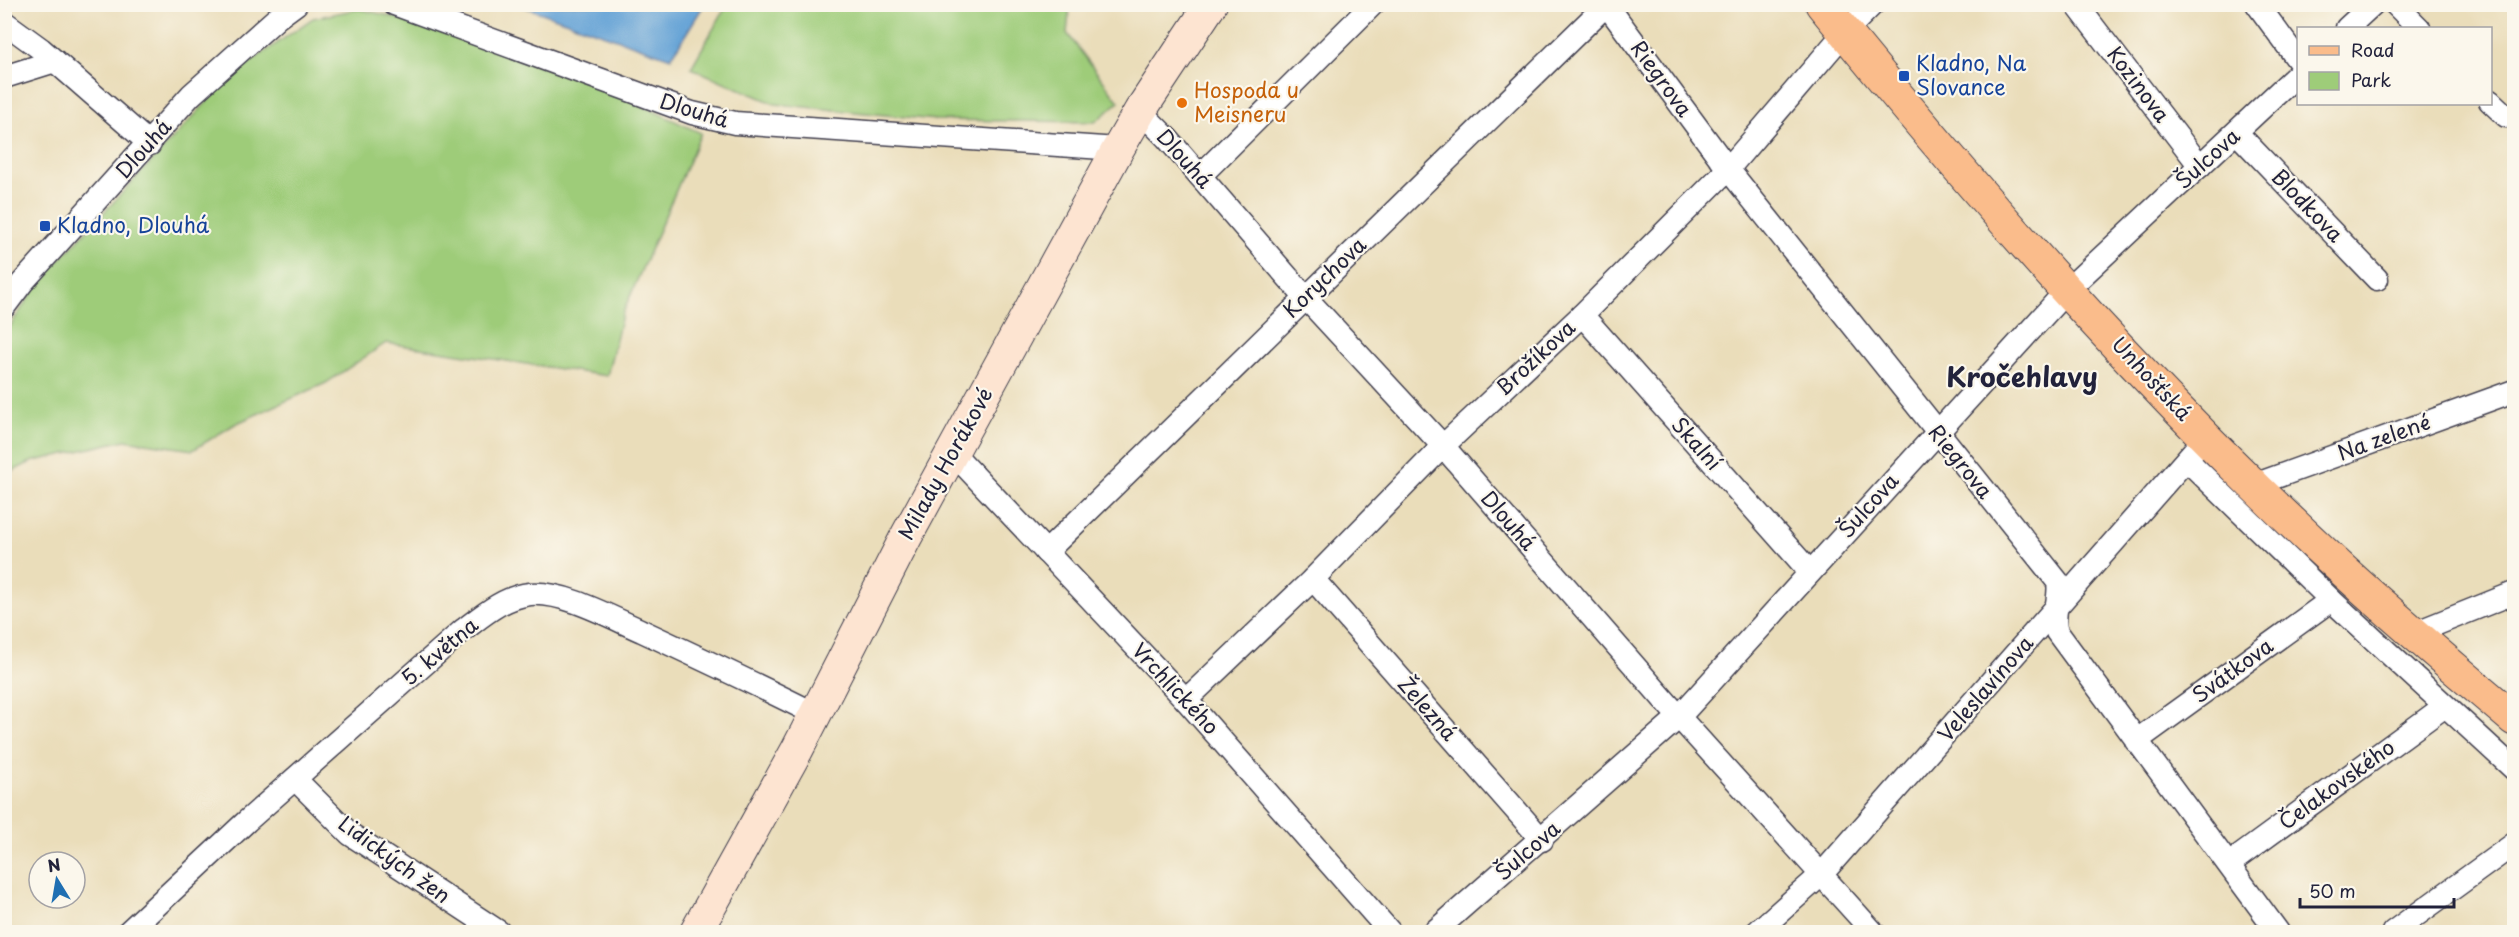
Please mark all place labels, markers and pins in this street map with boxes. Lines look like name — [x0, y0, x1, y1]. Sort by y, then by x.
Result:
place label: Kladno, Na Slovance — [1916, 46, 2027, 102]
marker: Kladno, Na Slovance — [1897, 69, 1911, 83]
place label: Hospoda u Meisneru — [1194, 73, 1299, 129]
marker: Hospoda u Meisneru — [1175, 96, 1189, 110]
place label: Kladno, Dlouhá — [57, 208, 210, 240]
marker: Kladno, Dlouhá — [38, 219, 52, 233]

